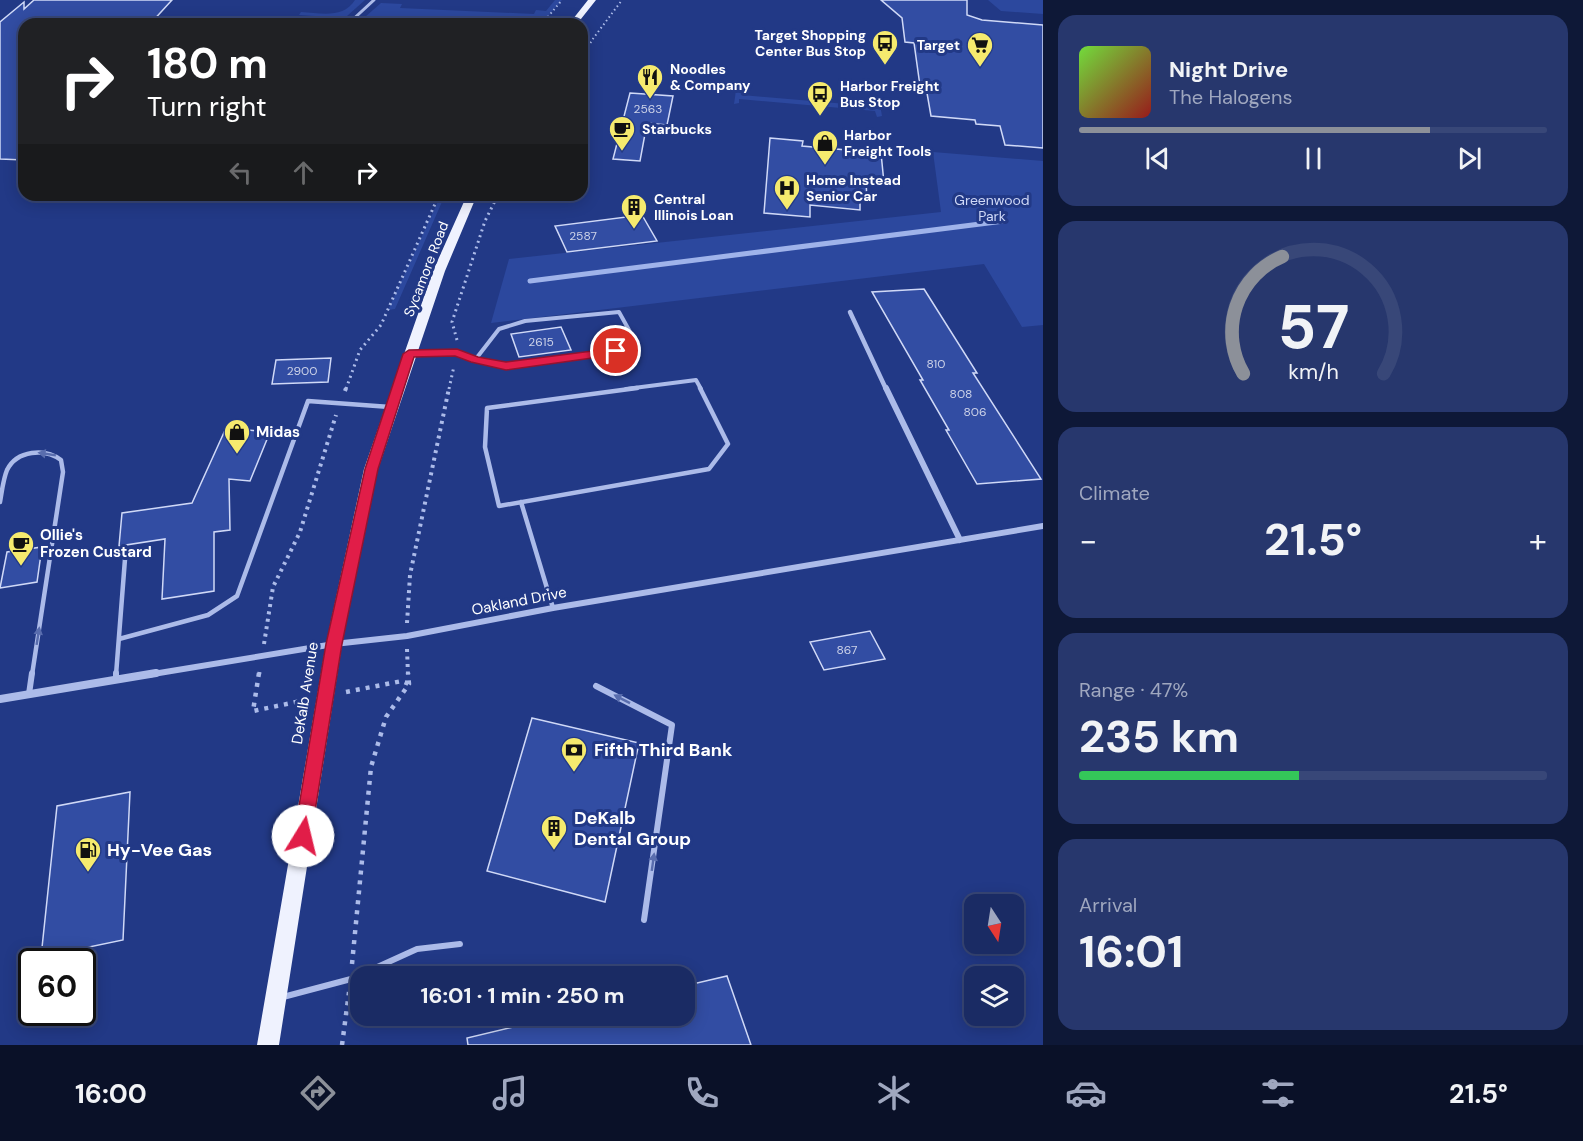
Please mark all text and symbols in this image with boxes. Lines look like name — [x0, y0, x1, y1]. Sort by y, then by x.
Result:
place label: Target Shopping Center Bus Stop — [755, 26, 866, 60]
bus stop icon: Target Shopping Center Bus Stop — [870, 28, 900, 66]
supermarket icon: Target — [965, 30, 995, 68]
text: 180 m — [147, 36, 268, 91]
place label: Target — [917, 36, 960, 54]
icon: right — [48, 42, 126, 120]
text: Night Drive — [1169, 55, 1288, 84]
place label: Noodles & Company — [670, 60, 751, 94]
restaurant icon: Noodles & Company — [635, 62, 665, 100]
place label: Harbor Freight Bus Stop — [840, 77, 939, 111]
bus stop icon: Harbor Freight Bus Stop — [805, 79, 835, 117]
text: The Halogens — [1169, 84, 1292, 110]
text: Turn right — [147, 89, 267, 124]
house number: 2563 — [634, 101, 662, 117]
cafe icon: Starbucks — [607, 114, 637, 152]
place label: Starbucks — [642, 120, 712, 138]
place label: Harbor Freight Tools — [844, 126, 931, 160]
shop icon: Harbor Freight Tools — [810, 128, 840, 166]
icon: previous — [1141, 142, 1174, 175]
icon: pause — [1297, 142, 1330, 175]
icon: next — [1453, 142, 1486, 175]
icon: left — [224, 156, 257, 189]
icon: ahead — [287, 156, 320, 189]
icon: right — [350, 156, 383, 189]
place label: Home Instead Senior Car — [806, 171, 901, 205]
hospital icon: Home Instead Senior Car — [772, 173, 802, 211]
place label: Central Illinois Loan — [654, 190, 734, 224]
park label: Greenwood Park — [954, 191, 1030, 225]
building icon: Central Illinois Loan — [619, 192, 649, 230]
street label: Sycamore Road — [400, 219, 452, 319]
house number: 2587 — [569, 228, 597, 244]
text: 57 — [1277, 286, 1349, 367]
pin — [590, 325, 641, 376]
house number: 2615 — [528, 334, 554, 350]
icon: arrive — [599, 334, 632, 367]
house number: 810 — [926, 356, 946, 372]
text: km/h — [1288, 358, 1338, 386]
house number: 2900 — [287, 363, 317, 379]
house number: 808 — [950, 386, 972, 402]
house number: 806 — [963, 404, 987, 420]
shop icon: Midas — [222, 417, 252, 455]
place label: Midas — [256, 422, 300, 442]
one-way arrow — [37, 450, 56, 459]
text: Climate — [1079, 480, 1150, 506]
text: 21.5° — [1264, 510, 1362, 569]
text: − — [1079, 519, 1097, 562]
text: + — [1529, 519, 1547, 562]
place label: Ollie's Frozen Custard — [40, 525, 152, 562]
cafe icon: Ollie's Frozen Custard — [6, 529, 36, 567]
street label: Oakland Drive — [470, 582, 568, 620]
one-way arrow — [33, 627, 42, 646]
street label: DeKalb Avenue — [287, 641, 323, 745]
house number: 867 — [837, 642, 857, 658]
text: Range · 47% — [1079, 677, 1188, 703]
one-way arrow — [613, 694, 630, 704]
text: 235 km — [1079, 707, 1239, 766]
bank icon: Fifth Third Bank — [559, 735, 589, 773]
place label: Fifth Third Bank — [594, 738, 733, 762]
position arrow — [271, 804, 335, 868]
place label: DeKalb Dental Group — [574, 806, 691, 851]
building icon: DeKalb Dental Group — [539, 813, 569, 851]
fuel station icon: Hy-Vee Gas — [73, 835, 103, 873]
place label: Hy-Vee Gas — [107, 838, 212, 862]
one-way arrow — [648, 852, 657, 871]
text: Arrival — [1079, 892, 1137, 918]
north arrow — [964, 894, 1024, 954]
map controls — [964, 894, 1024, 1026]
text: 16:01 — [1079, 922, 1183, 981]
speed limit sign: 60 — [18, 948, 96, 1026]
button: layers — [964, 966, 1024, 1026]
text: 16:01 · 1 min · 250 m — [420, 981, 625, 1010]
icon: directions — [297, 1072, 339, 1114]
icon: music — [489, 1072, 531, 1114]
icon: phone — [681, 1072, 723, 1114]
icon: climate — [873, 1072, 915, 1114]
icon: car — [1065, 1072, 1107, 1114]
icon: filters — [1257, 1072, 1299, 1114]
text: 16:00 — [75, 1076, 147, 1111]
text: 21.5° — [1449, 1076, 1508, 1111]

